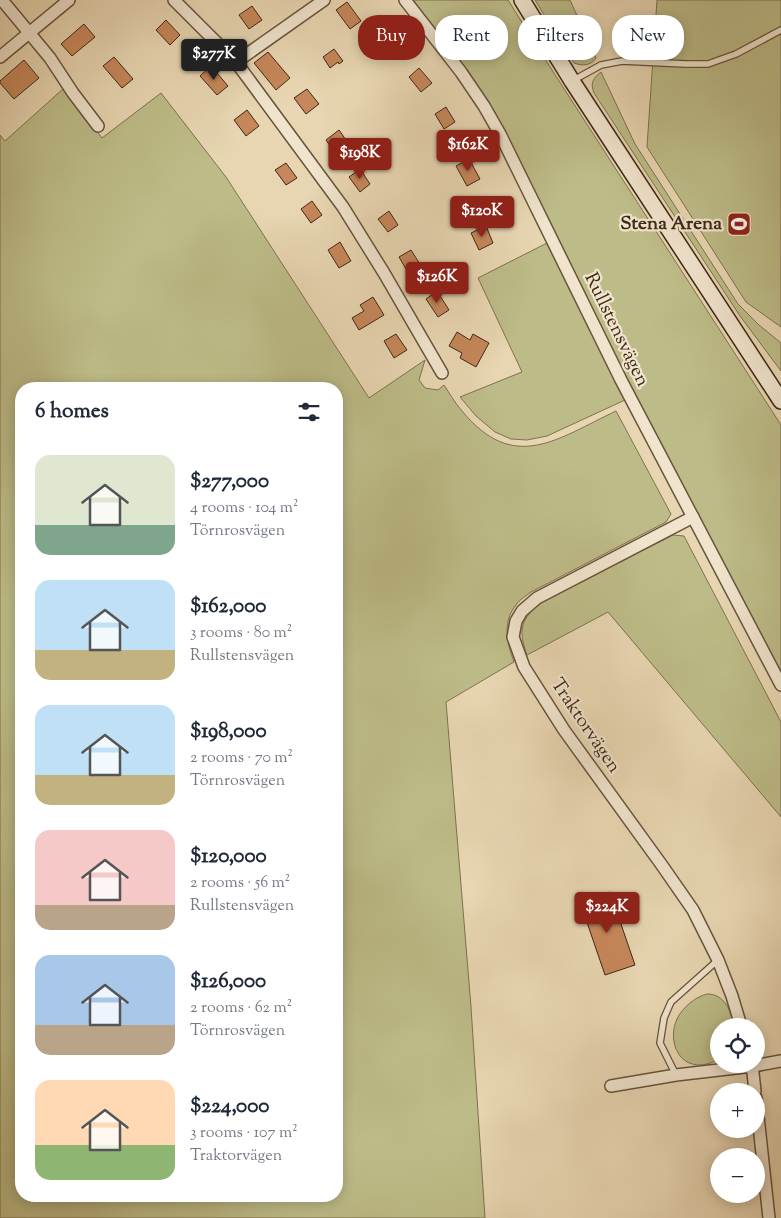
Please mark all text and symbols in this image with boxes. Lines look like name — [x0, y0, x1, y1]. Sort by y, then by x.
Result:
chip: Buy — [358, 15, 425, 60]
chip: Rent — [435, 15, 508, 60]
chip: Filters — [518, 15, 602, 60]
chip: New — [612, 15, 684, 60]
pin: $277K — [179, 38, 249, 81]
text: $277K — [192, 43, 236, 66]
pin: $162K — [433, 130, 503, 172]
text: $162K — [448, 134, 488, 157]
pin: $198K — [325, 138, 395, 180]
text: $198K — [339, 142, 381, 165]
pin: $120K — [447, 196, 517, 238]
text: $120K — [461, 200, 503, 223]
place label: Stena Arena — [620, 211, 722, 238]
sports icon: Stena Arena — [726, 211, 752, 237]
pin: $126K — [402, 262, 472, 304]
text: $126K — [417, 266, 458, 289]
street label: Rullstensvägen — [577, 268, 655, 392]
text: 6 homes — [35, 397, 109, 427]
icon: filters — [295, 398, 323, 426]
text: $277,000 — [190, 467, 269, 497]
icon: home — [75, 475, 135, 535]
text: 4 rooms · 104 m² — [190, 497, 298, 520]
text: Törnrosvägen — [190, 520, 285, 543]
text: $162,000 — [190, 592, 266, 622]
icon: home — [75, 600, 135, 660]
text: 3 rooms · 80 m² — [190, 622, 292, 645]
text: Rullstensvägen — [190, 645, 294, 668]
street label: Traktorvägen — [543, 673, 627, 779]
text: $198,000 — [190, 717, 267, 747]
icon: home — [75, 725, 135, 785]
text: 2 rooms · 70 m² — [190, 747, 293, 770]
text: Törnrosvägen — [190, 770, 285, 793]
text: $120,000 — [190, 842, 267, 872]
icon: home — [75, 850, 135, 910]
text: 2 rooms · 56 m² — [190, 872, 290, 895]
pin: $224K — [572, 892, 642, 934]
text: Rullstensvägen — [190, 895, 294, 918]
text: $224K — [585, 896, 629, 919]
text: $126,000 — [190, 967, 266, 997]
icon: home — [75, 975, 135, 1035]
text: 2 rooms · 62 m² — [190, 997, 292, 1020]
map controls — [710, 1018, 765, 1203]
button: locate — [710, 1018, 765, 1073]
text: Törnrosvägen — [190, 1020, 285, 1043]
button: + — [710, 1083, 765, 1138]
text: $224,000 — [190, 1092, 269, 1122]
icon: home — [75, 1100, 135, 1160]
text: 3 rooms · 107 m² — [190, 1122, 298, 1145]
text: Traktorvägen — [190, 1145, 282, 1168]
button: − — [710, 1148, 765, 1203]

